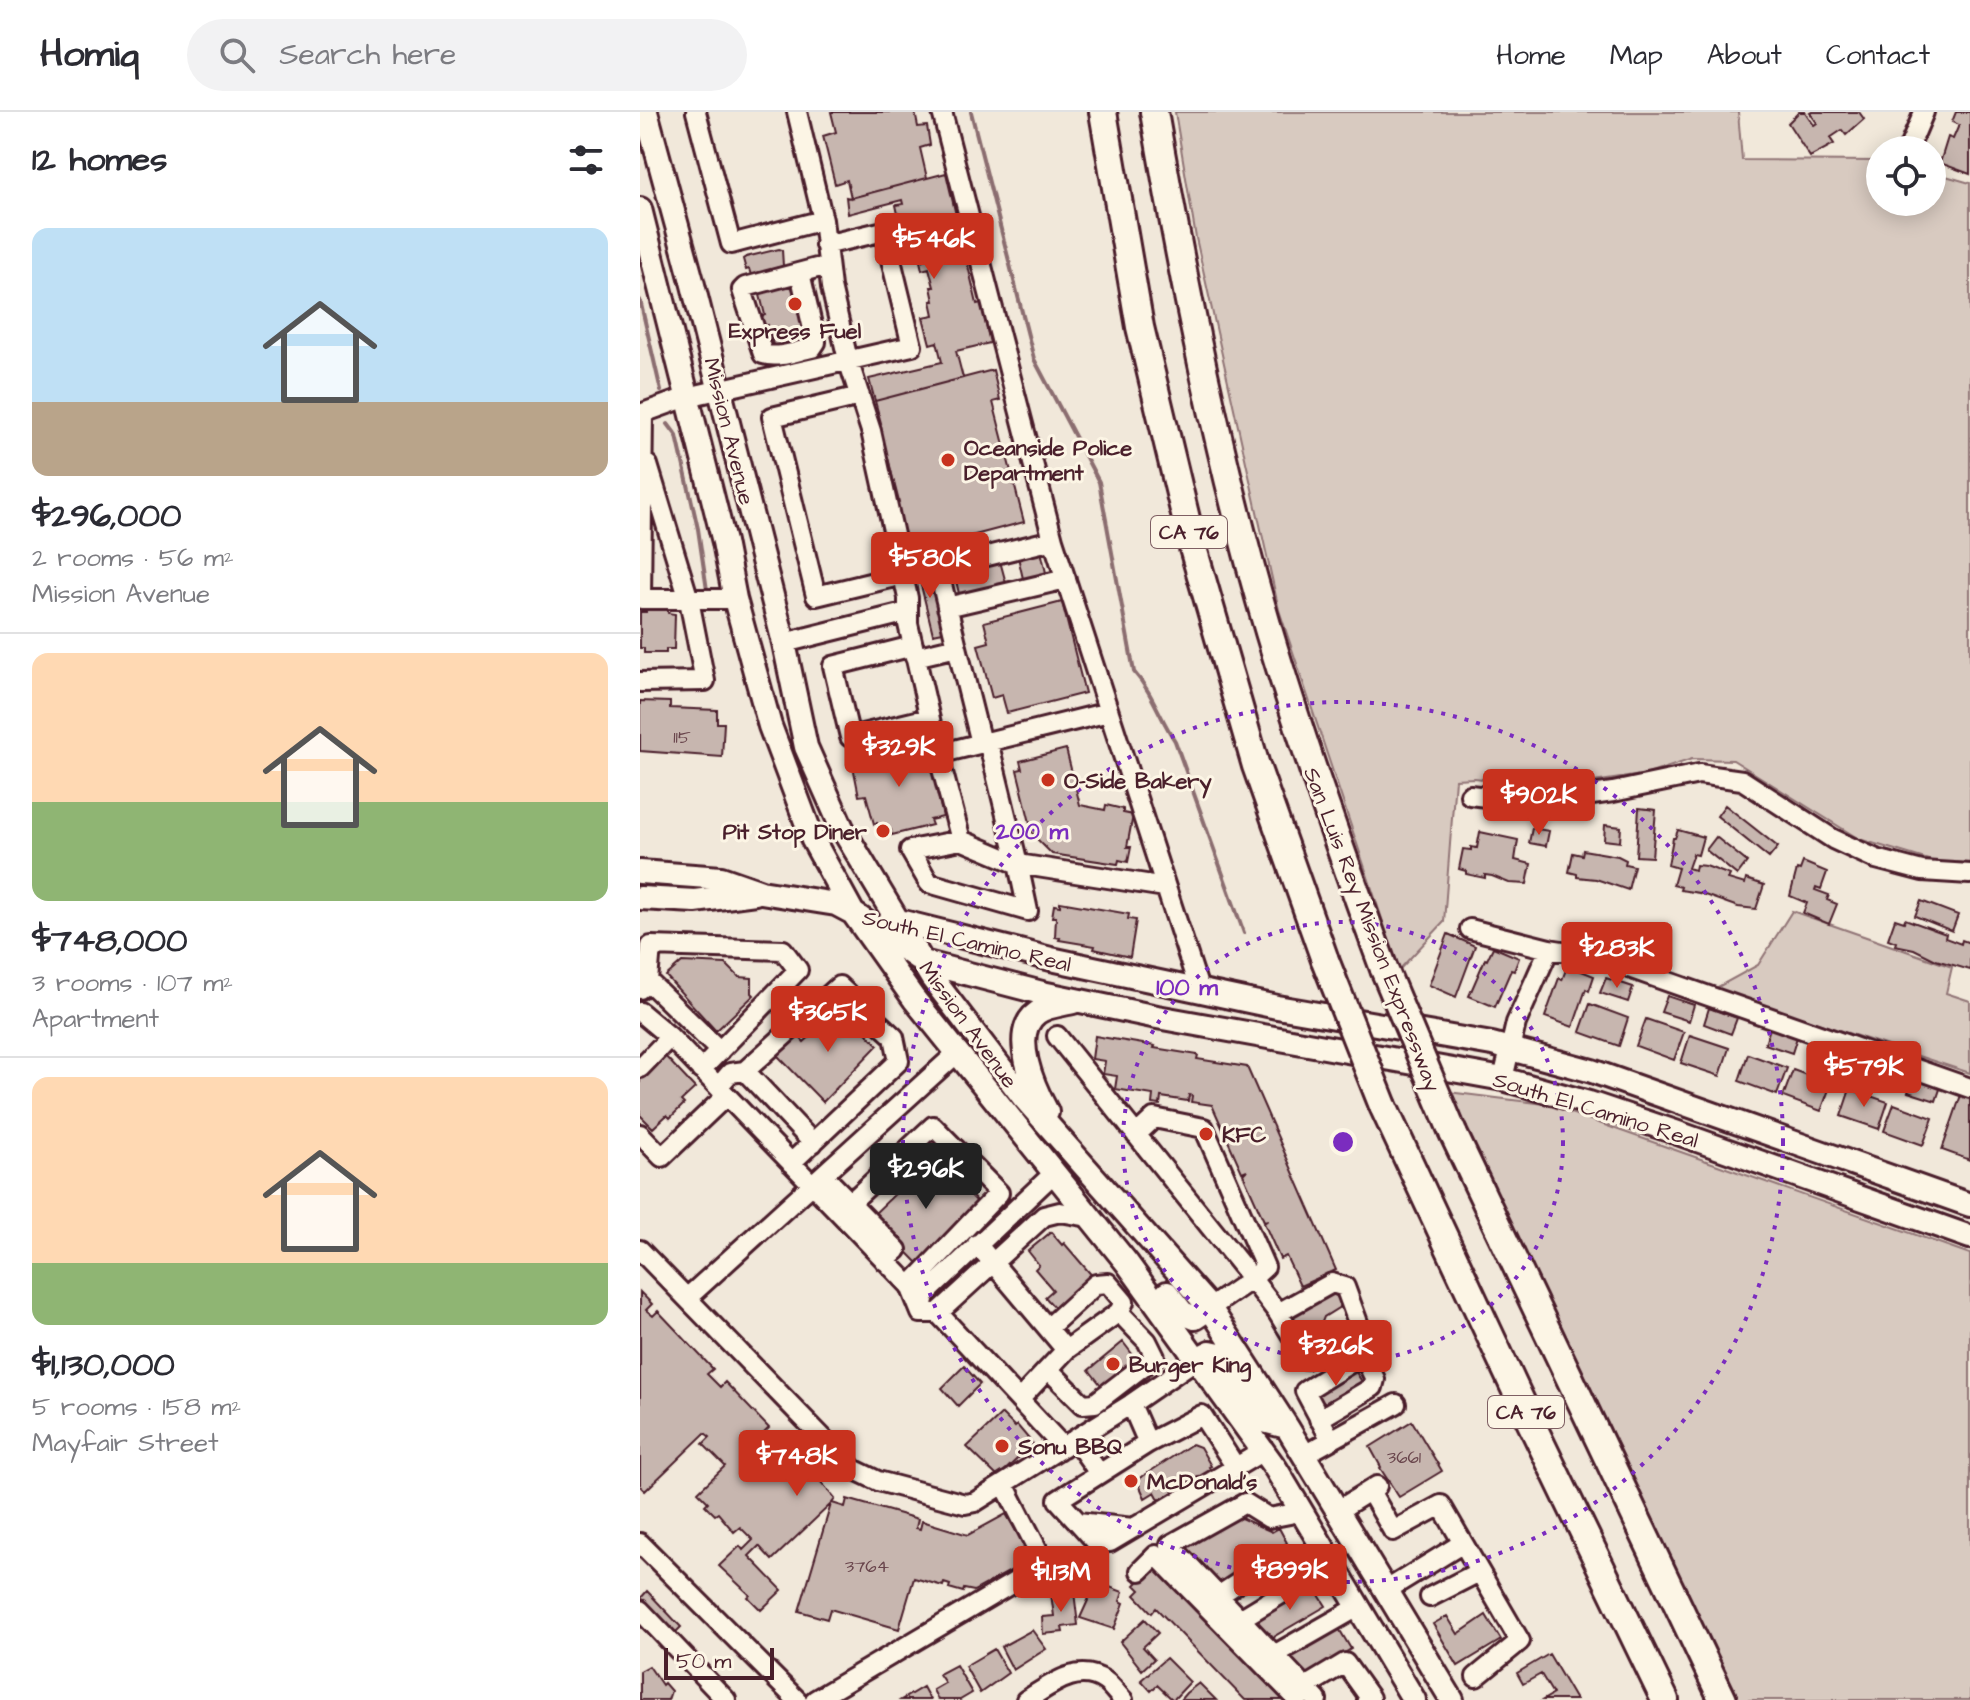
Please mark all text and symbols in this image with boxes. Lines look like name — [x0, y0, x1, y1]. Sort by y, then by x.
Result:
search box — [187, 19, 747, 91]
text: Homiq — [40, 29, 139, 81]
icon: search — [215, 33, 259, 77]
text: Search here — [279, 34, 456, 76]
text: Home — [1496, 36, 1566, 75]
text: Map — [1610, 36, 1663, 75]
text: About — [1707, 36, 1782, 75]
text: Contact — [1826, 36, 1930, 75]
text: 12 homes — [32, 136, 167, 184]
map controls — [1866, 136, 1946, 216]
button: locate — [1866, 136, 1946, 216]
icon: filters — [564, 138, 608, 182]
pin: $546K — [878, 213, 990, 281]
text: $546K — [893, 221, 975, 257]
icon: home — [248, 280, 392, 424]
marker: Express Fuel — [786, 295, 804, 313]
place label: Express Fuel — [729, 316, 862, 347]
street label: Mission Avenue — [695, 355, 762, 508]
place label: Oceanside Police Department — [964, 433, 1132, 489]
marker: Oceanside Police Department — [939, 451, 957, 469]
text: $296,000 — [32, 492, 181, 540]
road number: CA 76 — [1151, 516, 1227, 548]
pin: $580K — [874, 532, 986, 600]
text: 2 rooms · 56 m² — [32, 540, 234, 576]
text: $580K — [889, 540, 971, 576]
text: Mission Avenue — [32, 576, 210, 612]
icon: home — [248, 705, 392, 849]
pin: $329K — [843, 721, 955, 789]
house number: 115 — [673, 725, 691, 750]
text: $329K — [862, 729, 936, 765]
street label: San Luis Rey Mission Expressway — [1294, 763, 1448, 1097]
place label: O-Side Bakery — [1064, 766, 1212, 799]
pin: $902K — [1483, 769, 1595, 837]
marker: O-Side Bakery — [1039, 771, 1057, 789]
text: $902K — [1501, 777, 1577, 813]
text: 200 m — [995, 815, 1068, 849]
place label: Pit Stop Diner — [723, 817, 868, 848]
marker: Pit Stop Diner — [874, 822, 892, 840]
street label: South El Camino Real — [859, 902, 1074, 981]
text: $748,000 — [32, 917, 187, 965]
pin: $283K — [1561, 922, 1673, 990]
text: $283K — [1579, 930, 1655, 966]
street label: Mission Avenue — [911, 955, 1025, 1095]
text: 3 rooms · 107 m² — [32, 965, 233, 1001]
text: 100 m — [1156, 971, 1218, 1005]
pin: $365K — [772, 986, 884, 1054]
text: $365K — [789, 994, 867, 1030]
text: Apartment — [32, 1001, 159, 1037]
pin: $579K — [1808, 1041, 1920, 1109]
text: $579K — [1824, 1049, 1904, 1085]
street label: South El Camino Real — [1489, 1064, 1702, 1156]
place label: KFC — [1222, 1120, 1267, 1151]
marker: KFC — [1197, 1125, 1215, 1143]
centre of rings — [1329, 1128, 1357, 1156]
icon: home — [248, 1129, 392, 1273]
pin: $296K — [870, 1143, 982, 1211]
text: $296K — [888, 1151, 964, 1187]
pin: $326K — [1280, 1320, 1392, 1388]
text: $326K — [1299, 1328, 1373, 1364]
text: $1,130,000 — [32, 1341, 175, 1389]
place label: Burger King — [1129, 1350, 1252, 1382]
marker: Burger King — [1104, 1355, 1122, 1373]
text: 5 rooms · 158 m² — [32, 1389, 241, 1425]
road number: CA 76 — [1488, 1396, 1564, 1428]
text: Mayfair Street — [32, 1425, 219, 1461]
pin: $748K — [741, 1430, 853, 1498]
place label: Sonu BBQ — [1017, 1432, 1123, 1463]
marker: Sonu BBQ — [993, 1437, 1011, 1455]
text: $748K — [757, 1438, 837, 1474]
house number: 3661 — [1387, 1445, 1421, 1470]
place label: McDonald's — [1147, 1467, 1257, 1498]
marker: McDonald's — [1122, 1472, 1140, 1490]
pin: $899K — [1234, 1544, 1346, 1612]
pin: $1.13M — [996, 1546, 1126, 1614]
text: $899K — [1252, 1552, 1328, 1588]
house number: 3764 — [845, 1554, 889, 1579]
text: $1.13M — [1031, 1554, 1091, 1590]
scale bar — [664, 1644, 774, 1680]
text: 50 m — [676, 1646, 731, 1677]

